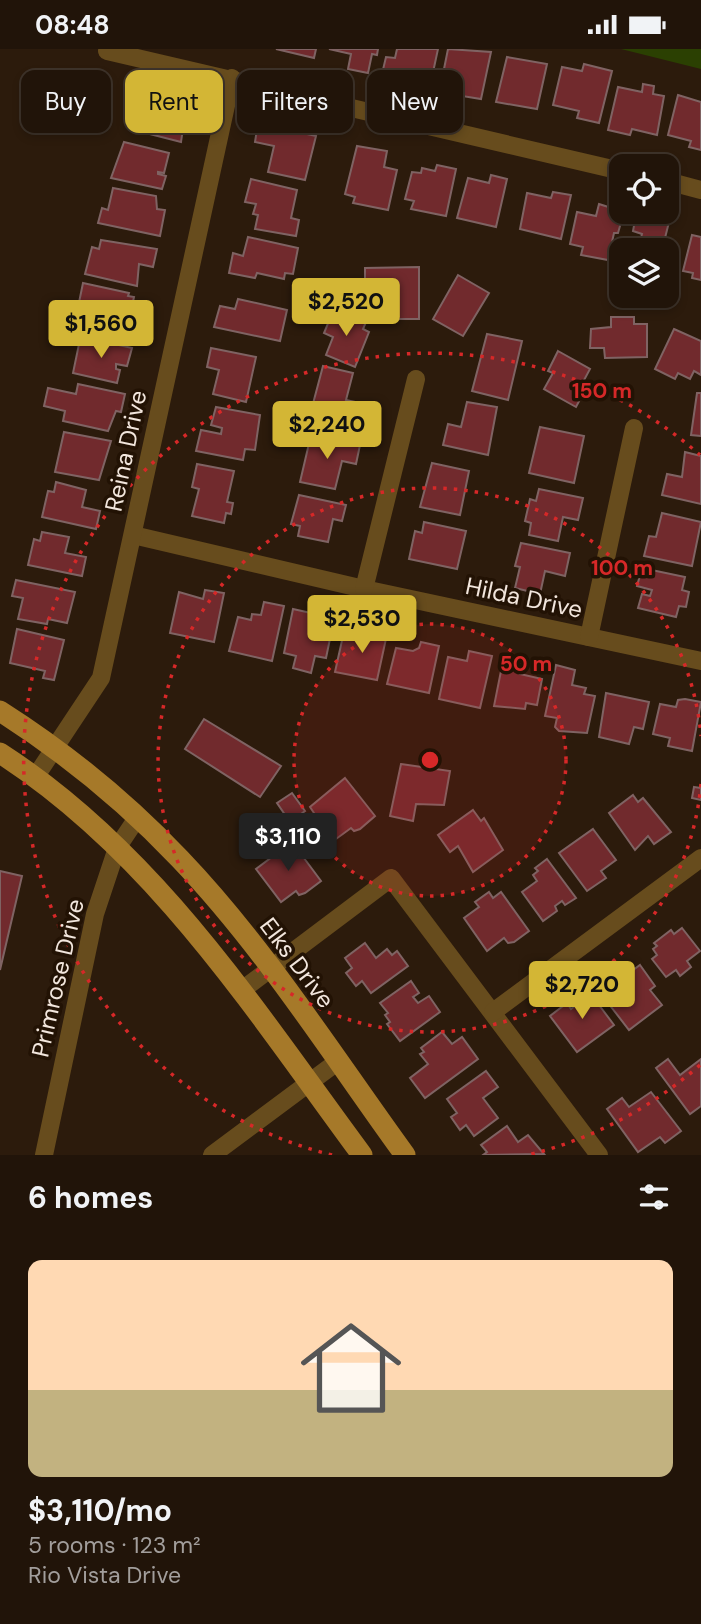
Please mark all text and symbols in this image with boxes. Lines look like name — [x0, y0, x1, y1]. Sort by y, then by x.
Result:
text: 08:48 — [35, 8, 110, 42]
chip: Buy — [21, 70, 111, 133]
chip: Rent — [125, 70, 223, 133]
chip: Filters — [237, 70, 353, 133]
chip: New — [367, 70, 463, 133]
map controls — [609, 154, 679, 308]
button: locate — [609, 154, 679, 224]
button: layers — [609, 238, 679, 308]
pin: $2,520 — [289, 279, 403, 338]
text: $2,520 — [308, 286, 384, 316]
pin: $1,560 — [44, 301, 158, 360]
text: $1,560 — [64, 308, 138, 338]
text: 150 m — [572, 377, 632, 405]
street label: Reina Drive — [98, 388, 153, 514]
pin: $2,240 — [270, 401, 384, 461]
text: $2,240 — [288, 409, 366, 439]
text: 100 m — [591, 554, 653, 582]
street label: Hilda Drive — [463, 570, 585, 625]
pin: $2,530 — [305, 595, 419, 655]
text: $2,530 — [323, 603, 401, 633]
text: 50 m — [500, 650, 552, 678]
centre of rings — [418, 748, 442, 772]
pin: $3,110 — [231, 813, 345, 873]
text: $3,110 — [255, 821, 321, 851]
street label: Primrose Drive — [24, 896, 91, 1060]
street label: Elks Drive — [253, 911, 342, 1014]
pin: $2,720 — [525, 961, 639, 1021]
text: $2,720 — [545, 969, 619, 999]
text: 6 homes — [28, 1178, 153, 1217]
icon: filters — [635, 1178, 673, 1216]
icon: home — [288, 1305, 414, 1431]
text: $3,110/mo — [28, 1491, 172, 1530]
text: 5 rooms · 123 m² — [28, 1530, 201, 1560]
text: Rio Vista Drive — [28, 1560, 181, 1590]

